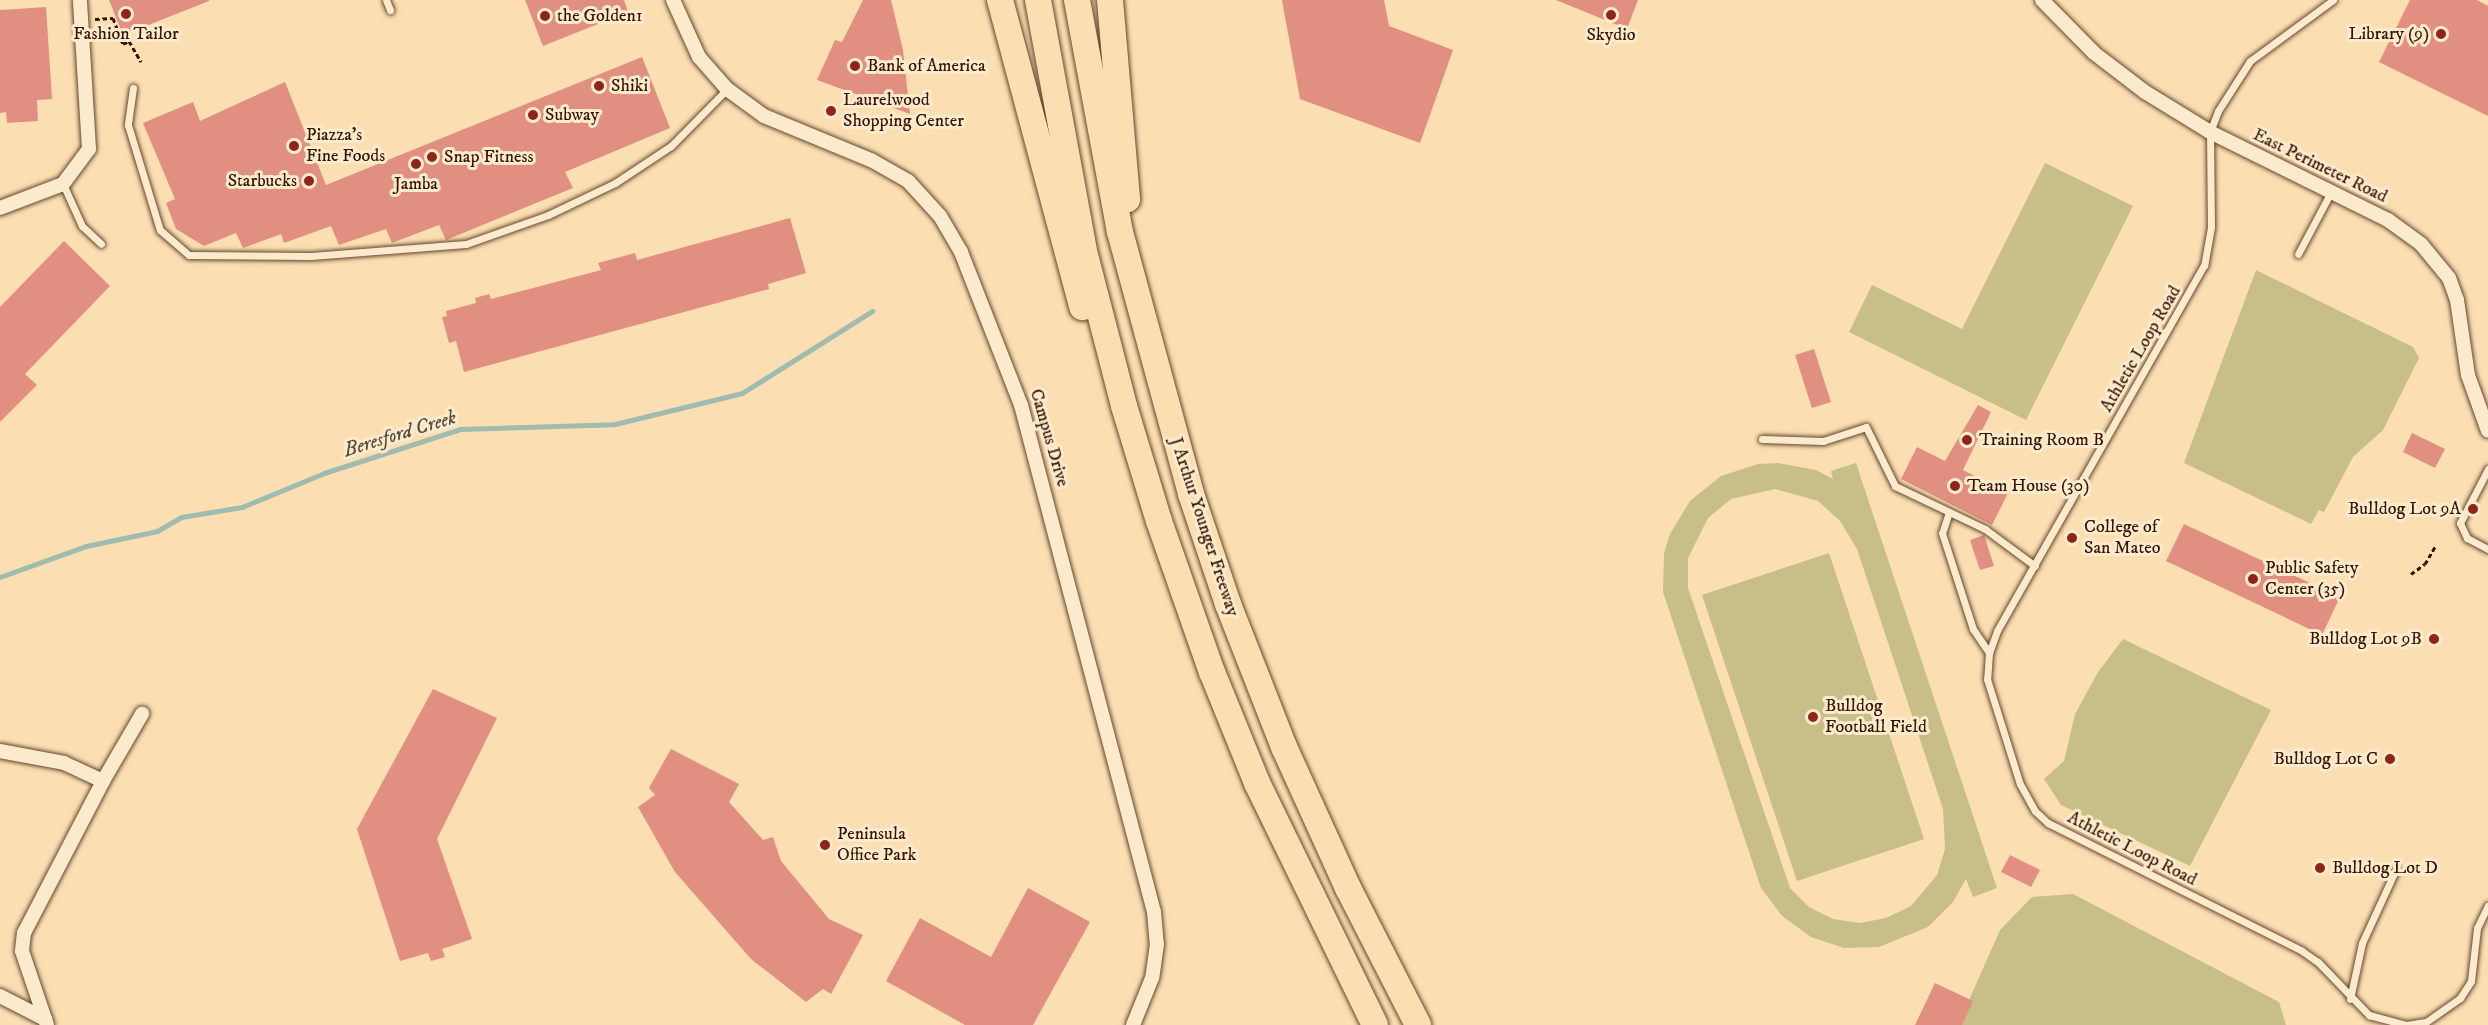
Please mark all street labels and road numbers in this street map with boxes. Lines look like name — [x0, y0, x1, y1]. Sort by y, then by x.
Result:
street label: East Perimeter Road — [2249, 124, 2391, 208]
street label: Athletic Loop Road — [2096, 282, 2186, 416]
street label: Campus Drive — [1025, 387, 1073, 489]
street label: J Arthur Younger Freeway — [1165, 435, 1243, 619]
street label: Athletic Loop Road — [2064, 807, 2200, 891]

